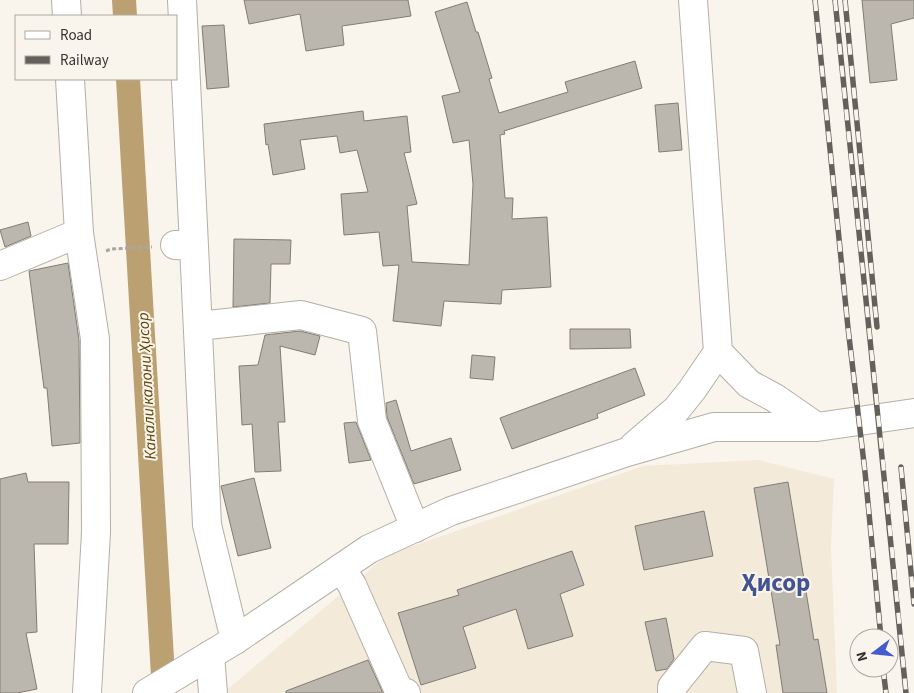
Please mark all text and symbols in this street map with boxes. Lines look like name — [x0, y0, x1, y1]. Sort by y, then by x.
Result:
legend — [15, 15, 178, 80]
text: Road — [60, 25, 92, 46]
text: Railway — [60, 50, 109, 71]
water label: Канали калони Ҳисор — [132, 312, 162, 460]
district label: Ҳисор — [742, 565, 810, 601]
north arrow — [849, 628, 899, 678]
text: N — [852, 649, 873, 664]

